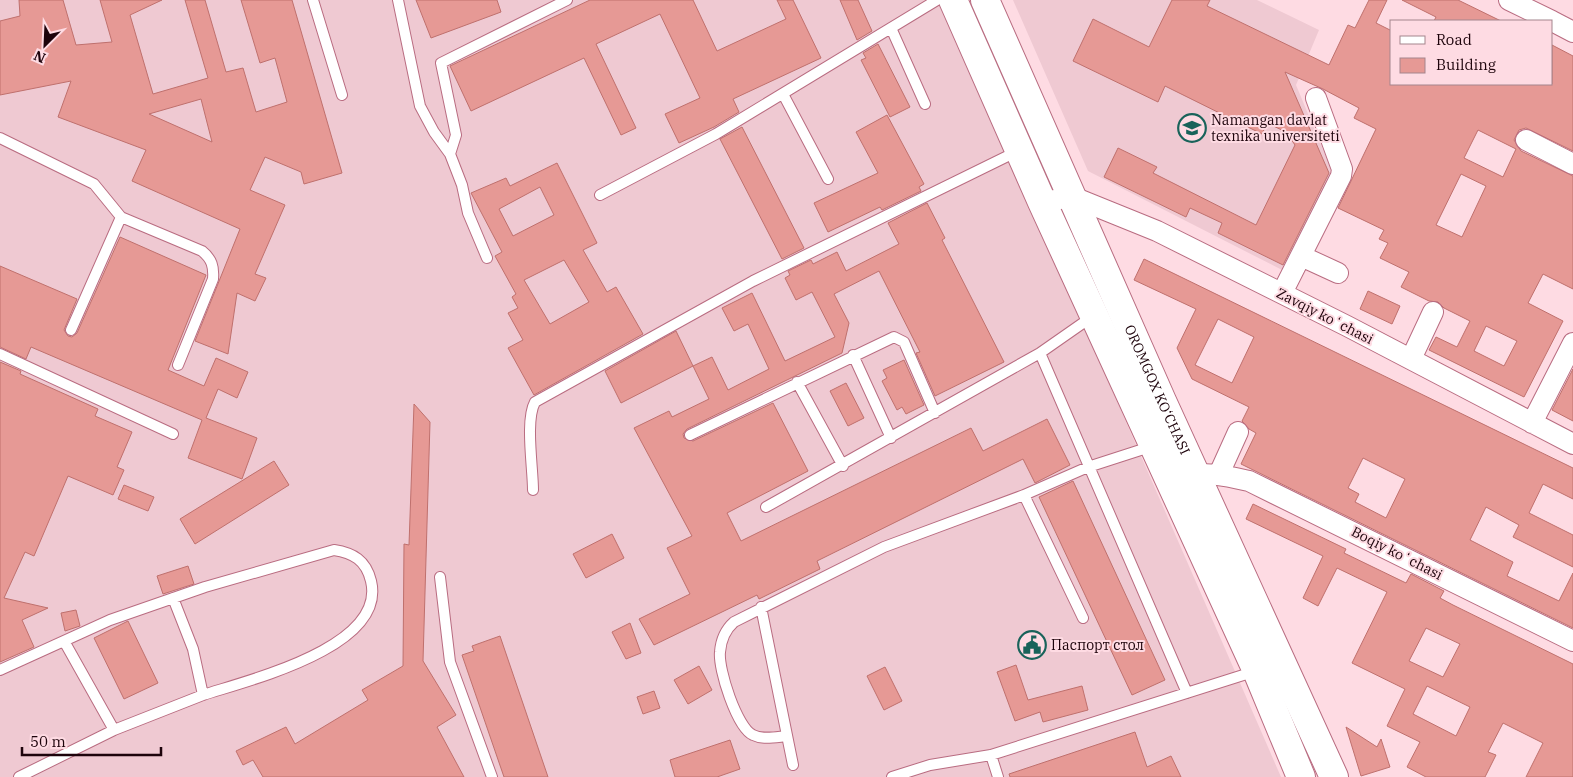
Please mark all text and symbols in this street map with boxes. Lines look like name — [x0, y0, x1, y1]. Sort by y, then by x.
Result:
north arrow — [20, 20, 70, 70]
legend — [1390, 20, 1553, 85]
text: Road — [1436, 30, 1472, 49]
text: N — [31, 46, 48, 67]
text: Building — [1436, 55, 1496, 74]
place label: Namangan davlat texnika universiteti — [1211, 111, 1340, 145]
school or university icon: Namangan davlat texnika universiteti — [1177, 113, 1207, 143]
street label: Zavqiy koʻchasi — [1274, 284, 1376, 348]
street label: OROMGOX KO‘CHASI — [1120, 322, 1194, 457]
street label: Boqiy koʻchasi — [1348, 522, 1446, 584]
public building icon: Паспорт стол — [1017, 630, 1047, 660]
place label: Паспорт стол — [1051, 636, 1144, 654]
scale bar — [22, 724, 161, 756]
text: 50 m — [30, 732, 66, 751]

